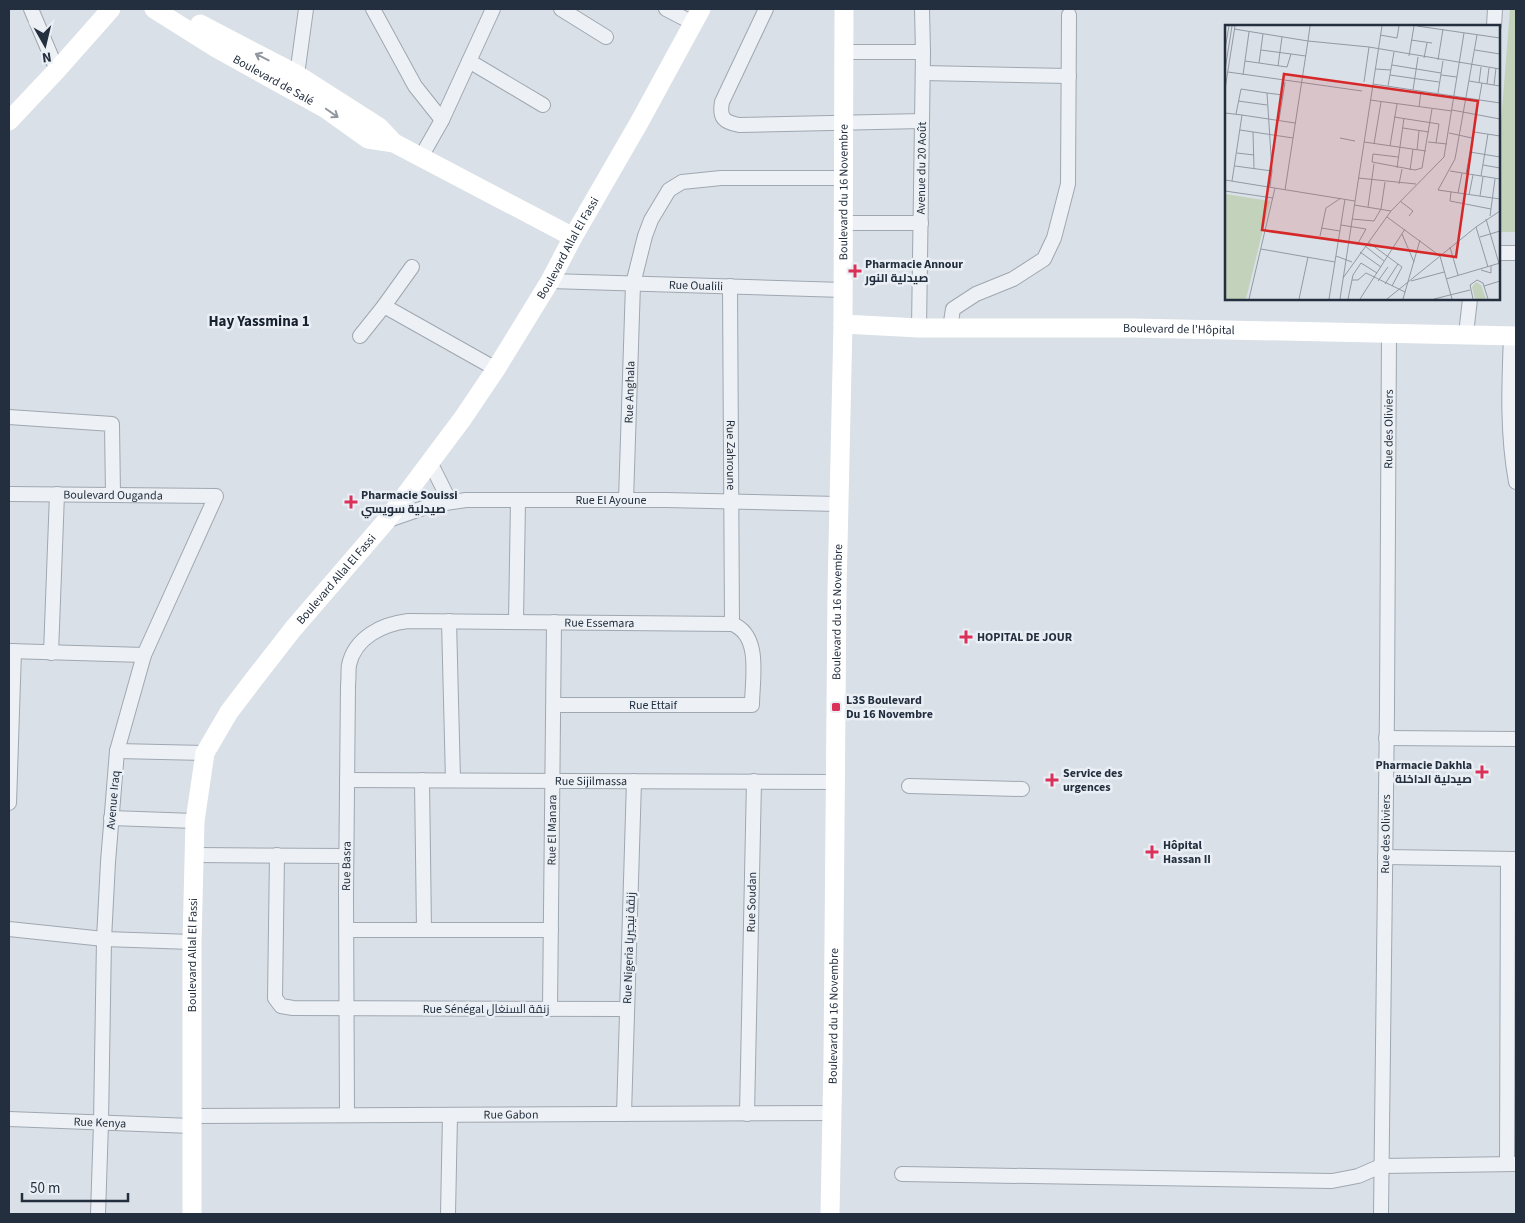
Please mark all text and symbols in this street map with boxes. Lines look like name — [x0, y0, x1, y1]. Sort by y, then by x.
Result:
north arrow — [20, 20, 70, 70]
inset map — [1225, 25, 1500, 300]
text: N — [41, 46, 53, 67]
street label: Boulevard de Salé — [230, 51, 317, 110]
one-way arrow — [255, 52, 270, 61]
one-way arrow — [325, 108, 339, 118]
street label: Avenue du 20 Août — [913, 121, 931, 215]
street label: Boulevard du 16 Novembre — [835, 124, 853, 260]
street label: Boulevard Allal El Fassi — [533, 194, 603, 303]
place label: Pharmacie Annour صيدلية النور — [864, 256, 963, 287]
marker: Pharmacie Annour صيدلية النور — [849, 265, 861, 277]
street label: Rue Oualili — [669, 277, 723, 295]
district label: Hay Yassmina 1 — [208, 311, 310, 332]
street label: Boulevard de l'Hôpital — [1123, 320, 1235, 339]
street label: Rue Anghala — [620, 361, 640, 424]
street label: Rue des Oliviers — [1380, 389, 1398, 469]
street label: Rue Zahroune — [722, 420, 739, 490]
street label: Boulevard Ouganda — [63, 487, 163, 504]
place label: Pharmacie Souissi صيدلية سويسي — [361, 487, 458, 519]
street label: Rue El Ayoune — [575, 492, 647, 509]
marker: Pharmacie Souissi صيدلية سويسي — [345, 496, 357, 508]
street label: Boulevard Allal El Fassi — [293, 530, 380, 628]
street label: Boulevard du 16 Novembre — [828, 544, 847, 680]
street label: Rue Essemara — [564, 614, 634, 632]
place label: HOPITAL DE JOUR — [977, 629, 1073, 646]
marker: HOPITAL DE JOUR — [959, 630, 973, 644]
place label: L3S Boulevard Du 16 Novembre — [846, 692, 933, 723]
street label: Rue Ettaif — [629, 697, 677, 714]
marker: L3S Boulevard Du 16 Novembre — [830, 701, 842, 713]
place label: Pharmacie Dakhla صيدلية الداخلة — [1376, 757, 1472, 788]
place label: Service des urgences — [1063, 765, 1123, 796]
marker: Pharmacie Dakhla صيدلية الداخلة — [1476, 766, 1488, 778]
street label: Avenue Iraq — [102, 770, 125, 830]
street label: Rue Sijilmassa — [555, 773, 627, 790]
marker: Service des urgences — [1045, 773, 1059, 787]
street label: Rue El Manara — [543, 794, 561, 866]
street label: Rue des Oliviers — [1377, 794, 1395, 874]
place label: Hôpital Hassan II — [1163, 837, 1211, 868]
street label: Rue Basra — [338, 841, 356, 891]
marker: Hôpital Hassan II — [1145, 845, 1159, 859]
street label: Rue Soudan — [743, 872, 761, 932]
street label: Rue Nigeria زنقة نيجيريا — [619, 892, 640, 1004]
street label: Boulevard Allal El Fassi — [184, 898, 202, 1012]
street label: Boulevard du 16 Novembre — [825, 948, 843, 1084]
street label: Rue Sénégal زنقة السنغال — [423, 1001, 549, 1018]
street label: Rue Gabon — [483, 1106, 538, 1124]
street label: Rue Kenya — [73, 1113, 127, 1132]
scale bar — [22, 1170, 129, 1202]
text: 50 m — [30, 1178, 60, 1199]

